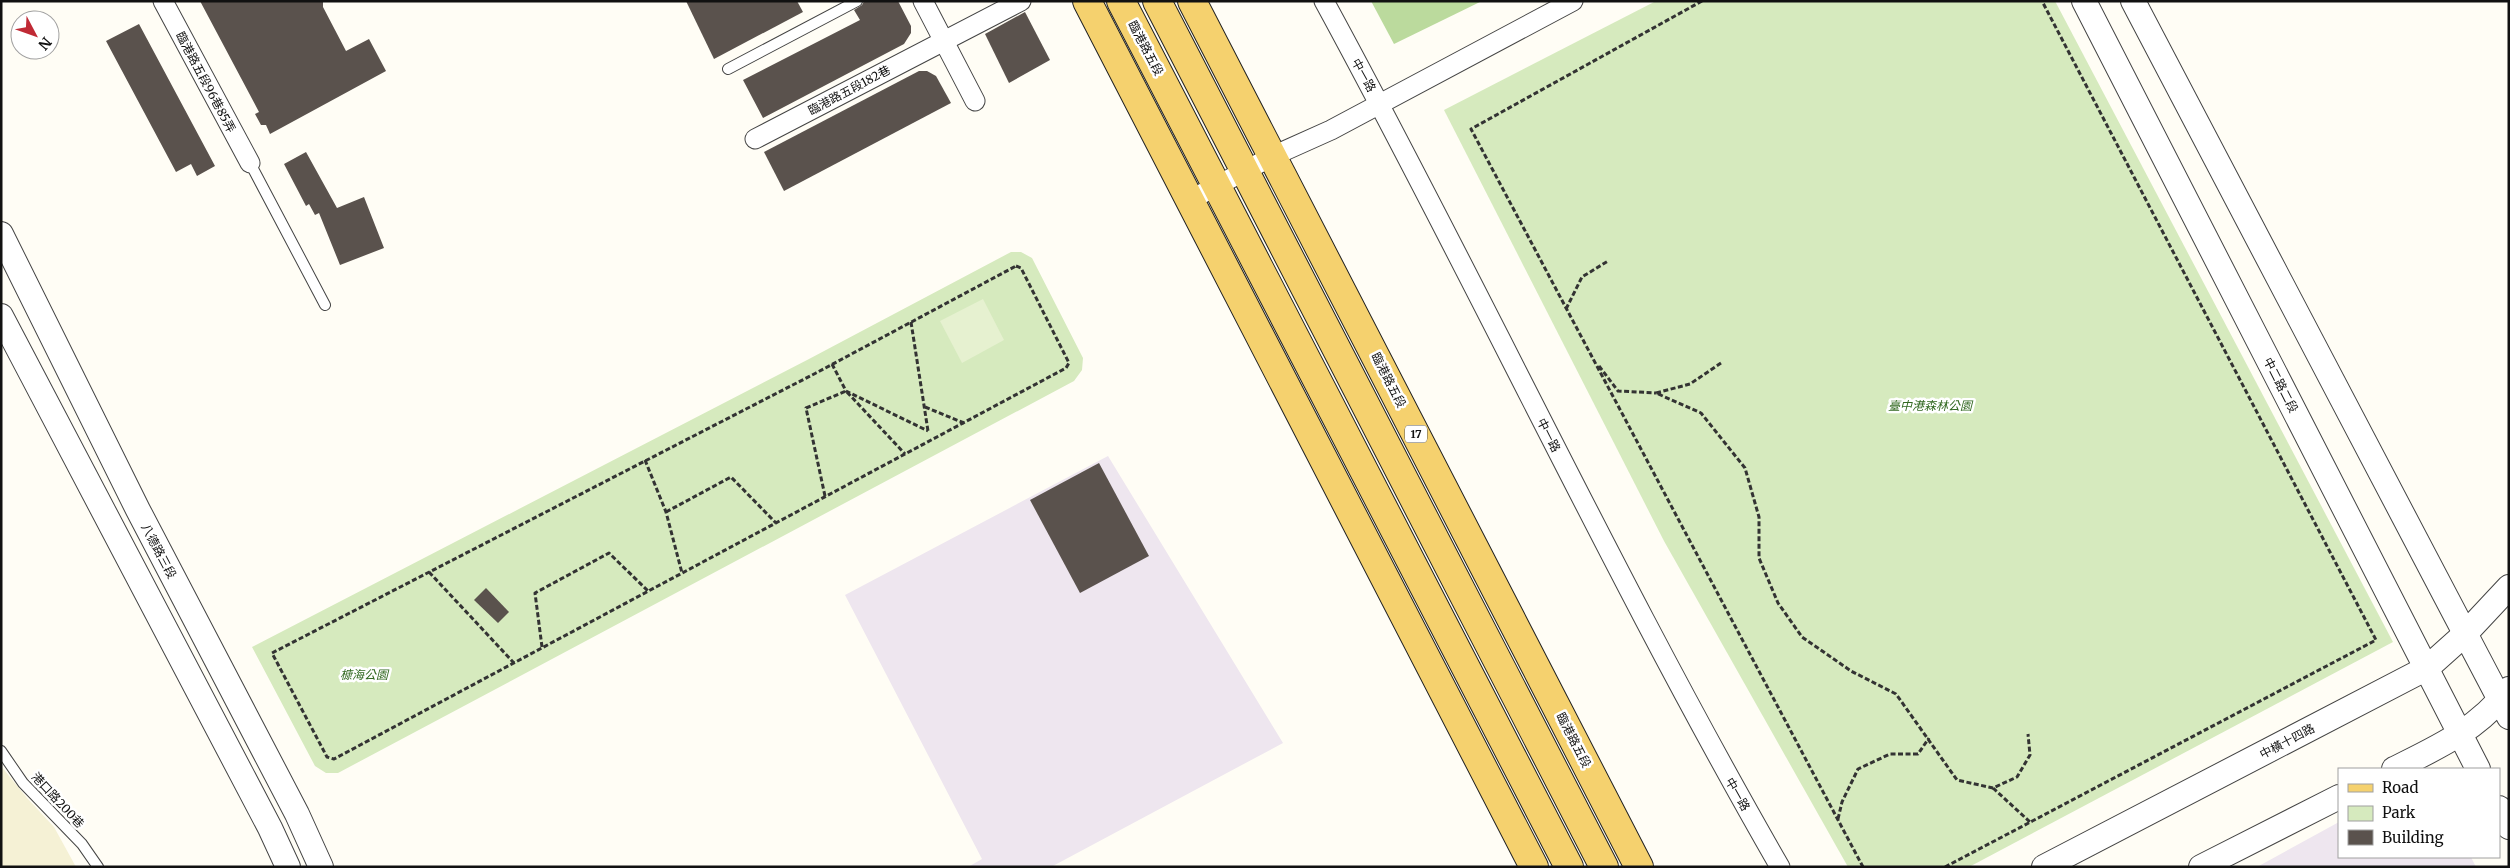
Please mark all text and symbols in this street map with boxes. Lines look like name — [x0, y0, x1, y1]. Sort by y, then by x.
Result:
north arrow — [10, 10, 60, 60]
street label: 臨港路五段 — [1125, 18, 1167, 78]
street label: 臨港路五段96巷85弄 — [173, 29, 239, 135]
text: N — [34, 33, 55, 54]
street label: 中一路 — [1349, 56, 1379, 94]
street label: 臨港路五段182巷 — [805, 62, 893, 118]
street label: 臨港路五段 — [1369, 350, 1409, 410]
street label: 中二路二段 — [2261, 355, 2301, 415]
park label: 臺中港森林公園 — [1888, 398, 1974, 413]
street label: 中一路 — [1534, 416, 1564, 454]
road number: 17 — [1405, 426, 1427, 442]
street label: 八德路三段 — [138, 521, 180, 581]
park label: 槺海公園 — [340, 667, 390, 682]
street label: 臨港路五段 — [1554, 710, 1594, 770]
street label: 中橫十四路 — [2257, 720, 2317, 762]
legend — [2338, 768, 2500, 858]
street label: 港口路200巷 — [28, 769, 88, 831]
street label: 中一路 — [1723, 775, 1753, 813]
text: Road — [2382, 778, 2418, 797]
text: Park — [2382, 803, 2416, 822]
text: Building — [2382, 828, 2444, 847]

